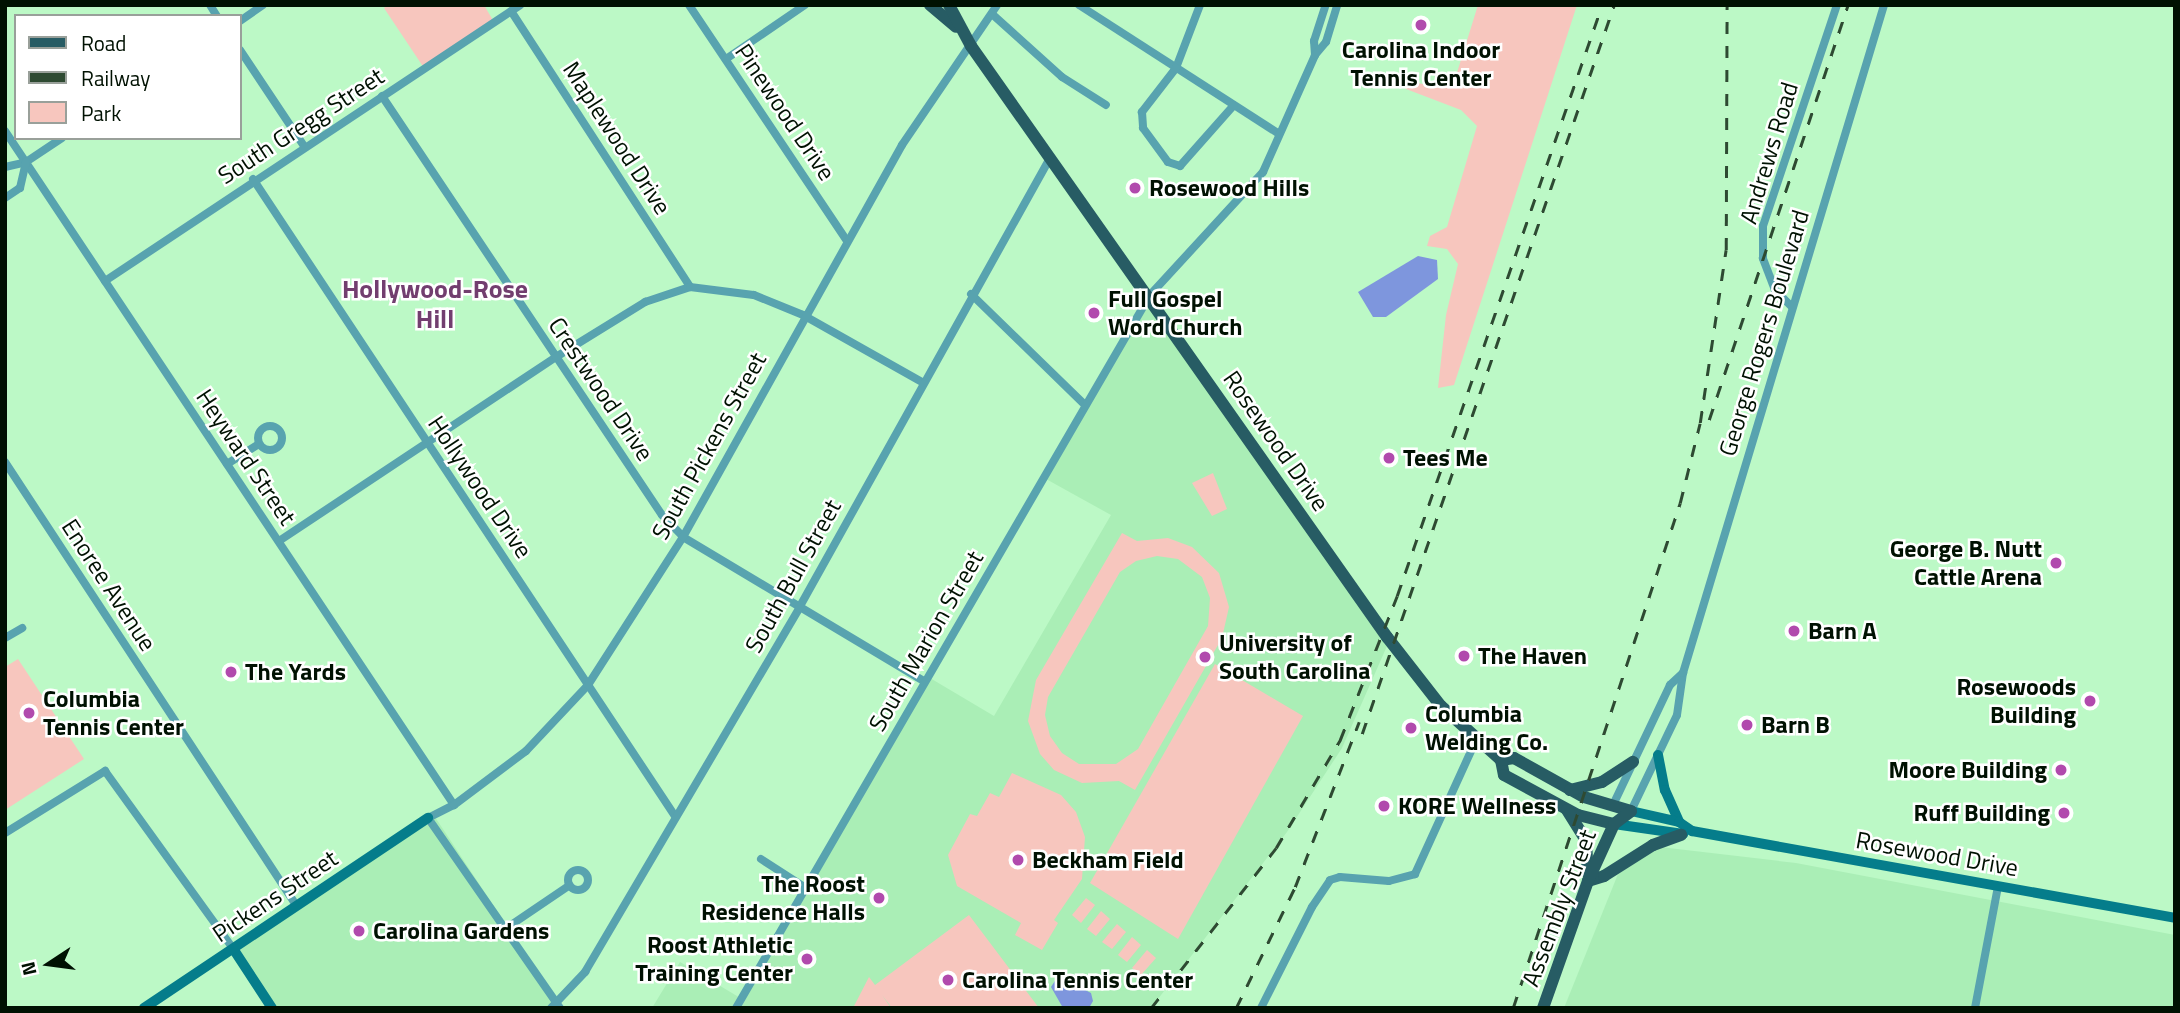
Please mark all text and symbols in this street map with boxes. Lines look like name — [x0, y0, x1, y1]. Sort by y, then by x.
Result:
legend — [14, 14, 242, 140]
marker: Carolina Indoor Tennis Center — [1413, 17, 1429, 33]
text: Road — [81, 27, 126, 59]
place label: Carolina Indoor Tennis Center — [1342, 36, 1500, 92]
street label: Pinewood Drive — [729, 38, 841, 186]
street label: Maplewood Drive — [557, 56, 677, 220]
text: Railway — [81, 62, 150, 94]
street label: South Gregg Street — [213, 62, 389, 190]
street label: Andrews Road — [1734, 79, 1804, 227]
text: Park — [81, 97, 121, 129]
place label: Rosewood Hills — [1149, 174, 1309, 202]
marker: Rosewood Hills — [1127, 180, 1143, 196]
street label: George Rogers Boulevard — [1713, 207, 1815, 459]
district label: Hollywood-Rose Hill — [342, 273, 528, 334]
place label: Full Gospel Word Church — [1108, 285, 1242, 341]
marker: Full Gospel Word Church — [1086, 305, 1102, 321]
street label: Crestwood Drive — [542, 312, 660, 466]
street label: South Pickens Street — [646, 347, 772, 545]
street label: Rosewood Drive — [1217, 365, 1335, 517]
street label: Heyward Street — [190, 384, 302, 530]
street label: Hollywood Drive — [422, 410, 538, 564]
place label: Tees Me — [1403, 444, 1488, 472]
marker: Tees Me — [1381, 450, 1397, 466]
street label: South Bull Street — [739, 494, 847, 658]
street label: Enoree Avenue — [56, 514, 162, 656]
place label: George B. Nutt Cattle Arena — [1890, 535, 2042, 591]
street label: South Marion Street — [863, 546, 989, 736]
marker: George B. Nutt Cattle Arena — [2048, 555, 2064, 571]
place label: Barn A — [1808, 617, 1877, 645]
marker: Barn A — [1786, 623, 1802, 639]
place label: University of South Carolina — [1219, 629, 1371, 685]
place label: The Haven — [1478, 642, 1587, 670]
marker: The Haven — [1456, 648, 1472, 664]
marker: University of South Carolina — [1197, 649, 1213, 665]
place label: The Yards — [245, 658, 346, 686]
marker: The Yards — [223, 664, 239, 680]
place label: Rosewoods Building — [1956, 673, 2076, 729]
place label: Columbia Tennis Center — [43, 685, 184, 741]
marker: Rosewoods Building — [2082, 693, 2098, 709]
place label: Columbia Welding Co. — [1425, 700, 1548, 756]
marker: Columbia Tennis Center — [21, 705, 37, 721]
place label: Barn B — [1761, 711, 1830, 739]
marker: Barn B — [1739, 717, 1755, 733]
marker: Columbia Welding Co. — [1403, 720, 1419, 736]
place label: Moore Building — [1889, 756, 2047, 784]
marker: Moore Building — [2053, 762, 2069, 778]
place label: KORE Wellness — [1398, 792, 1556, 820]
marker: KORE Wellness — [1376, 798, 1392, 814]
place label: Ruff Building — [1913, 799, 2050, 827]
marker: Ruff Building — [2056, 805, 2072, 821]
street label: Assembly Street — [1516, 825, 1602, 991]
street label: Rosewood Drive — [1854, 826, 2020, 882]
street label: Pickens Street — [207, 844, 343, 948]
place label: Beckham Field — [1032, 846, 1184, 874]
marker: Beckham Field — [1010, 852, 1026, 868]
place label: The Roost Residence Halls — [701, 870, 865, 926]
marker: The Roost Residence Halls — [871, 890, 887, 906]
place label: Carolina Gardens — [373, 917, 549, 945]
marker: Carolina Gardens — [351, 923, 367, 939]
north arrow — [14, 929, 84, 999]
place label: Roost Athletic Training Center — [635, 931, 793, 987]
marker: Roost Athletic Training Center — [799, 951, 815, 967]
text: N — [12, 959, 44, 979]
place label: Carolina Tennis Center — [962, 966, 1193, 994]
marker: Carolina Tennis Center — [940, 972, 956, 988]

